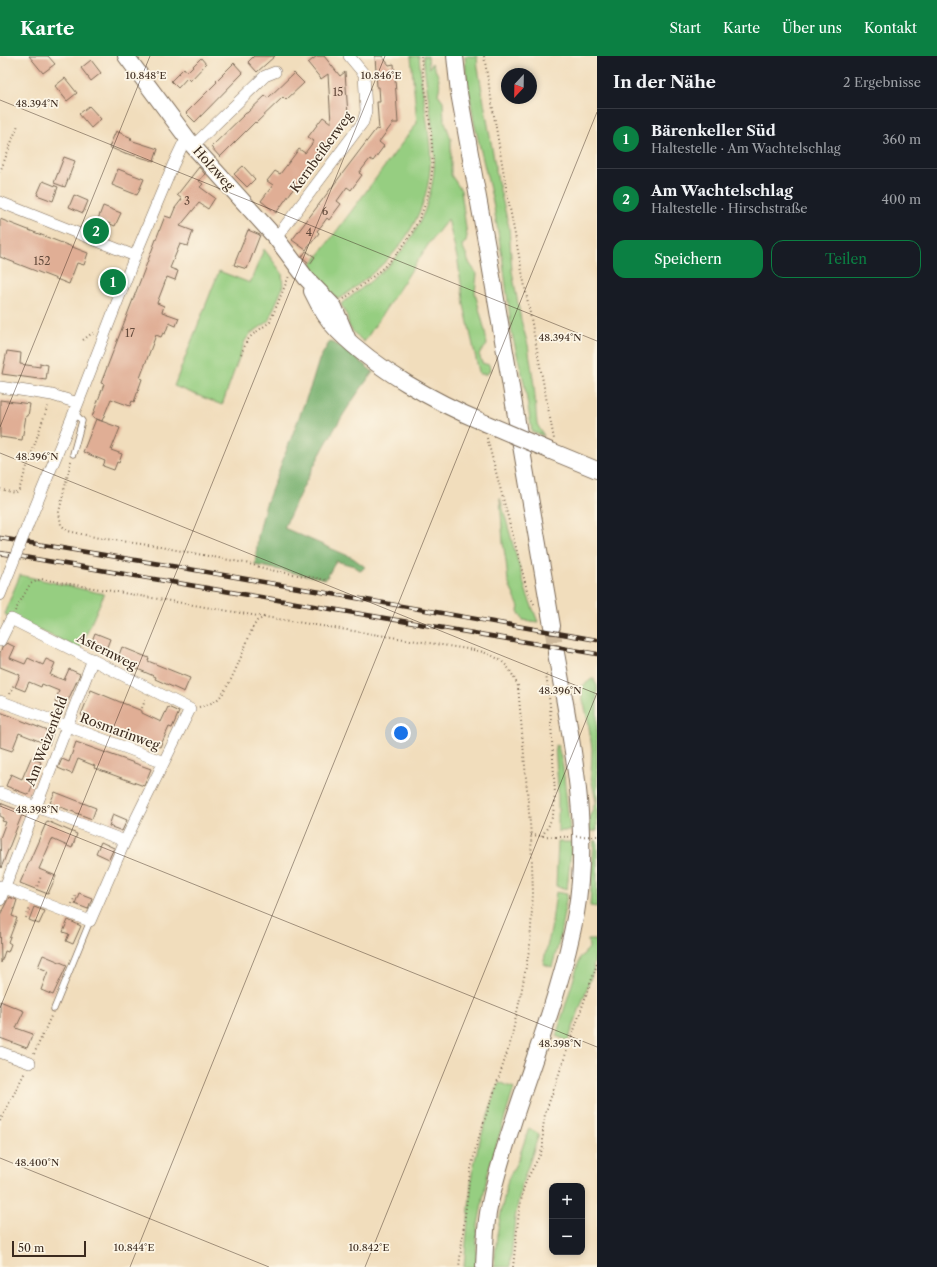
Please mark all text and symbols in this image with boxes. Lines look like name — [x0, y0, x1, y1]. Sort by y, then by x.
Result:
text: Karte — [20, 17, 74, 40]
text: Start — [669, 19, 701, 37]
text: Karte — [723, 19, 760, 37]
text: Über uns — [782, 19, 842, 37]
text: Kontakt — [864, 19, 917, 37]
north arrow — [501, 68, 537, 104]
text: 10.848°E — [126, 69, 167, 82]
text: 10.846°E — [361, 69, 401, 82]
text: In der Nähe — [613, 72, 716, 92]
text: 2 Ergebnisse — [843, 74, 921, 90]
house number: 15 — [333, 85, 343, 99]
text: 48.394°N — [16, 97, 58, 110]
street label: Kernbeißerweg — [286, 108, 356, 196]
text: Bärenkeller Süd — [651, 121, 776, 140]
text: 1 — [623, 131, 629, 147]
text: 360 m — [882, 131, 921, 147]
text: Haltestelle · Am Wachtelschlag — [651, 140, 841, 156]
street label: Holzweg — [190, 143, 238, 193]
text: Am Wachtelschlag — [651, 181, 793, 200]
text: 2 — [622, 191, 630, 207]
text: 400 m — [881, 191, 921, 207]
house number: 3 — [184, 194, 190, 208]
text: Haltestelle · Hirschstraße — [651, 200, 808, 216]
house number: 6 — [322, 204, 329, 218]
pin: 2 — [83, 216, 109, 246]
house number: 4 — [306, 225, 312, 239]
button: Speichern — [613, 240, 763, 278]
button: Teilen — [771, 240, 921, 278]
house number: 152 — [34, 254, 50, 268]
pin: 1 — [100, 267, 126, 297]
house number: 17 — [125, 326, 136, 340]
text: 48.394°N — [539, 331, 581, 344]
text: 48.396°N — [16, 450, 58, 463]
street label: Asternweg — [74, 629, 140, 673]
text: 48.396°N — [539, 684, 581, 697]
street label: Am Weizenfeld — [21, 694, 70, 789]
street label: Rosmarinweg — [78, 709, 162, 753]
your location — [391, 723, 411, 743]
text: 48.398°N — [15, 803, 59, 816]
text: 48.398°N — [538, 1037, 582, 1050]
text: 48.400°N — [15, 1156, 59, 1169]
map controls — [549, 1183, 585, 1255]
button: + — [549, 1183, 585, 1219]
button: − — [549, 1219, 585, 1255]
scale bar — [12, 1239, 86, 1258]
text: 50 m — [18, 1241, 44, 1255]
text: 10.844°E — [114, 1241, 154, 1254]
text: 10.842°E — [349, 1241, 389, 1254]

